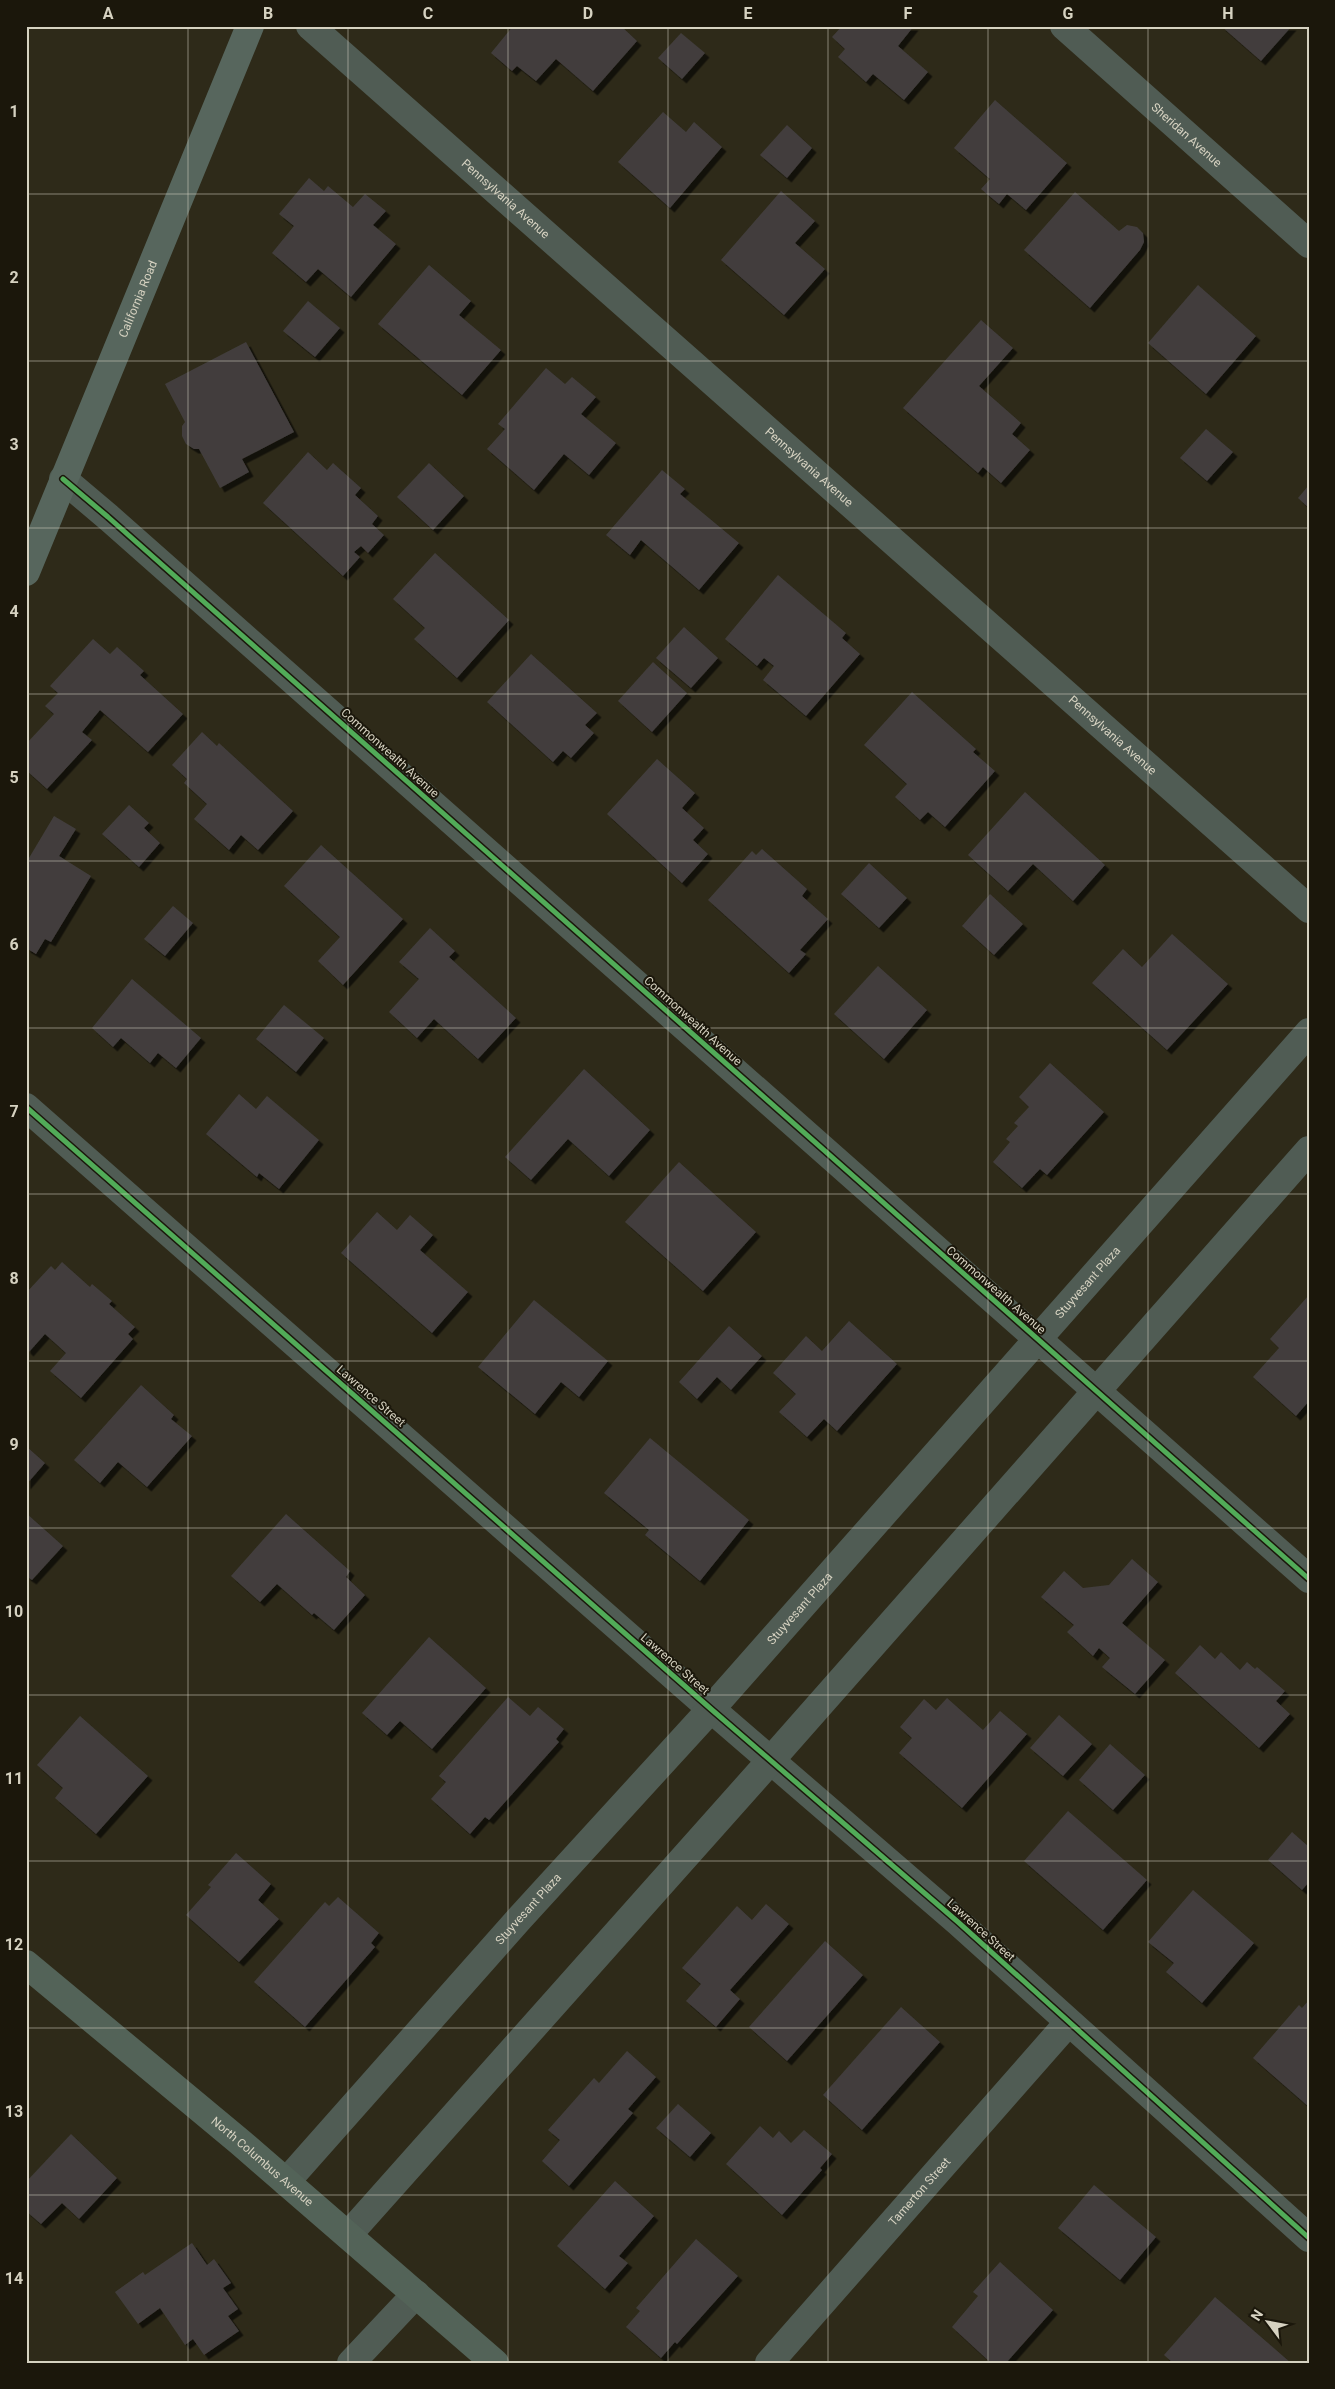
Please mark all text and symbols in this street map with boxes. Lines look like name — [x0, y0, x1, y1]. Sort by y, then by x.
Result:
text: A — [103, 4, 114, 23]
text: B — [263, 4, 273, 23]
text: C — [423, 4, 433, 23]
text: D — [583, 4, 593, 23]
text: E — [744, 4, 753, 23]
text: F — [904, 4, 913, 23]
text: G — [1063, 4, 1074, 23]
text: H — [1222, 4, 1234, 23]
street label: Sheridan Avenue — [1148, 100, 1225, 170]
text: 1 — [9, 102, 19, 121]
street label: Pennsylvania Avenue — [459, 156, 552, 241]
street label: California Road — [116, 259, 160, 340]
text: 2 — [9, 268, 19, 287]
street label: Pennsylvania Avenue — [762, 425, 856, 510]
text: 3 — [9, 435, 19, 454]
text: 4 — [9, 602, 19, 621]
street label: Pennsylvania Avenue — [1066, 693, 1159, 778]
street label: Commonwealth Avenue — [338, 705, 442, 801]
text: 5 — [9, 768, 19, 787]
text: 6 — [9, 935, 19, 954]
street label: Commonwealth Avenue — [641, 973, 745, 1069]
text: 7 — [9, 1102, 19, 1121]
street label: Commonwealth Avenue — [944, 1243, 1048, 1337]
street label: Stuyvesant Plaza — [1052, 1244, 1123, 1321]
text: 8 — [9, 1269, 19, 1288]
street label: Lawrence Street — [334, 1362, 408, 1430]
text: 9 — [9, 1435, 19, 1454]
street label: Stuyvesant Plaza — [764, 1570, 835, 1647]
text: 10 — [5, 1602, 23, 1621]
street label: Lawrence Street — [638, 1630, 712, 1698]
text: 11 — [5, 1769, 23, 1788]
street label: Stuyvesant Plaza — [493, 1871, 564, 1948]
street label: Lawrence Street — [944, 1896, 1018, 1964]
text: 12 — [5, 1935, 23, 1954]
text: 13 — [5, 2102, 23, 2121]
street label: North Columbus Avenue — [208, 2114, 316, 2209]
street label: Tamerton Street — [886, 2155, 953, 2229]
text: 14 — [5, 2269, 23, 2288]
north arrow — [1242, 2296, 1292, 2346]
text: N — [1248, 2307, 1266, 2324]

